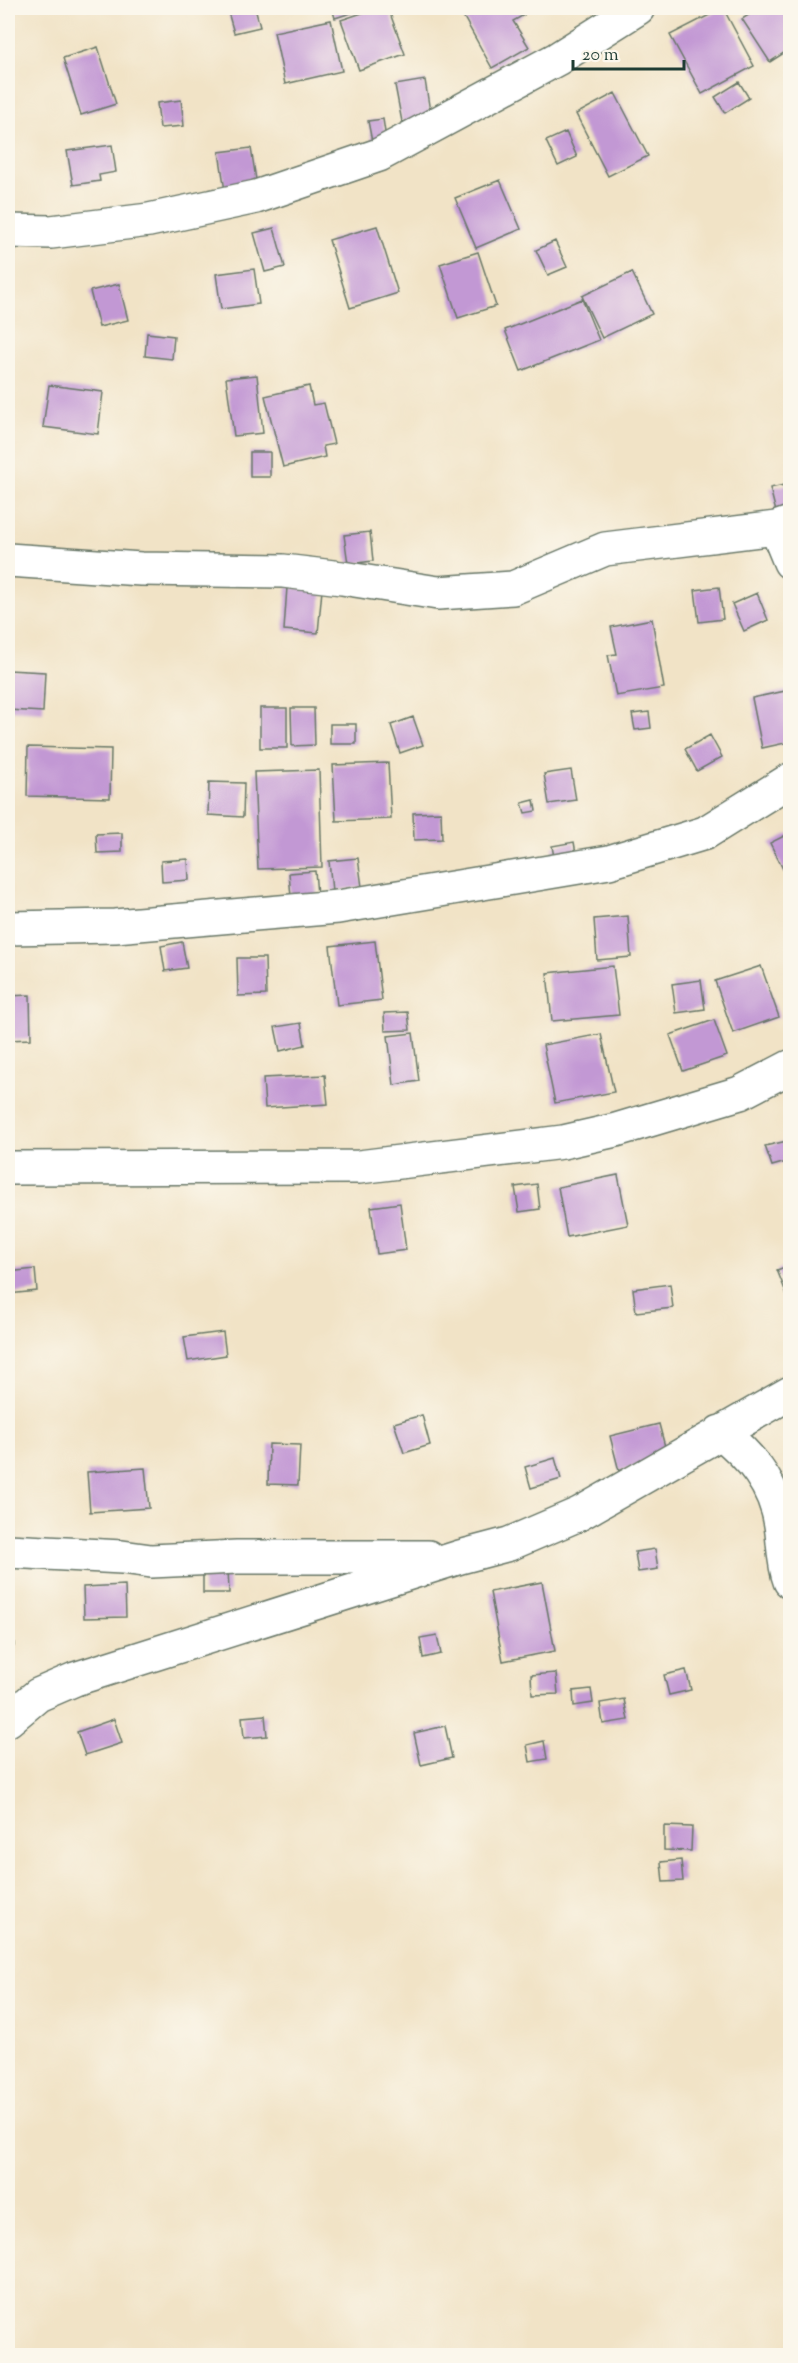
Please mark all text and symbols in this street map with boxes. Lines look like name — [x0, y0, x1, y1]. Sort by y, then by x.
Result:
scale bar — [573, 33, 684, 71]
text: 20 m — [582, 43, 619, 69]

